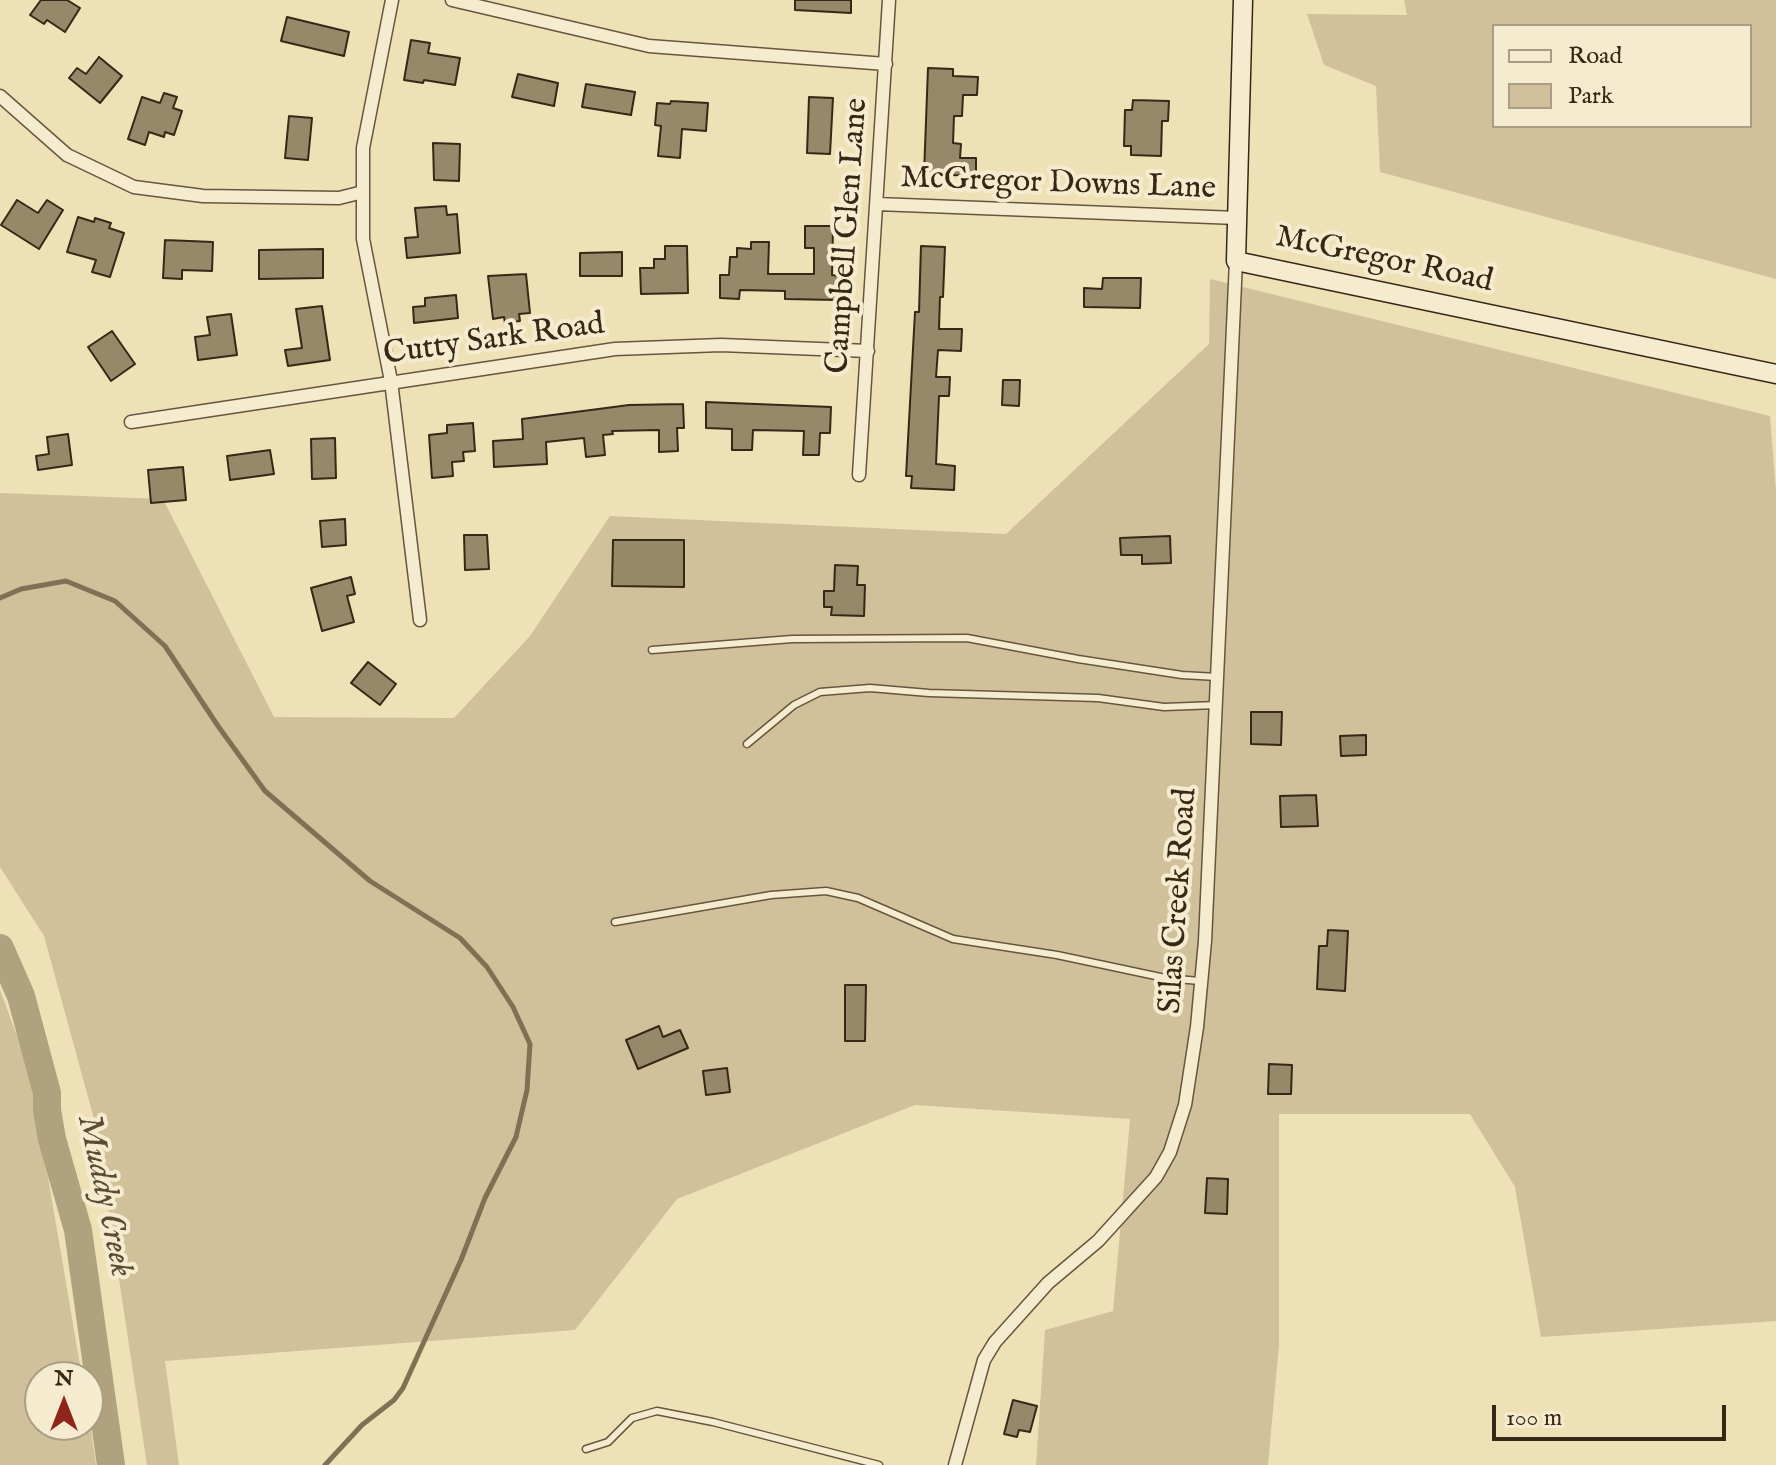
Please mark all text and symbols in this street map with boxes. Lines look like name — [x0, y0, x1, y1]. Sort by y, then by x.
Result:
legend — [1492, 24, 1752, 128]
text: Road — [1568, 41, 1622, 72]
text: Park — [1568, 81, 1614, 112]
street label: Campbell Glen Lane — [820, 97, 878, 375]
street label: McGregor Downs Lane — [899, 160, 1217, 210]
street label: McGregor Road — [1272, 219, 1496, 303]
street label: Cutty Sark Road — [381, 307, 607, 375]
street label: Silas Creek Road — [1153, 787, 1207, 1015]
water label: Muddy Creek — [66, 1111, 140, 1281]
north arrow — [24, 1361, 104, 1441]
text: N — [54, 1365, 74, 1393]
scale bar — [1496, 1389, 1730, 1439]
text: 100 m — [1506, 1403, 1562, 1434]

